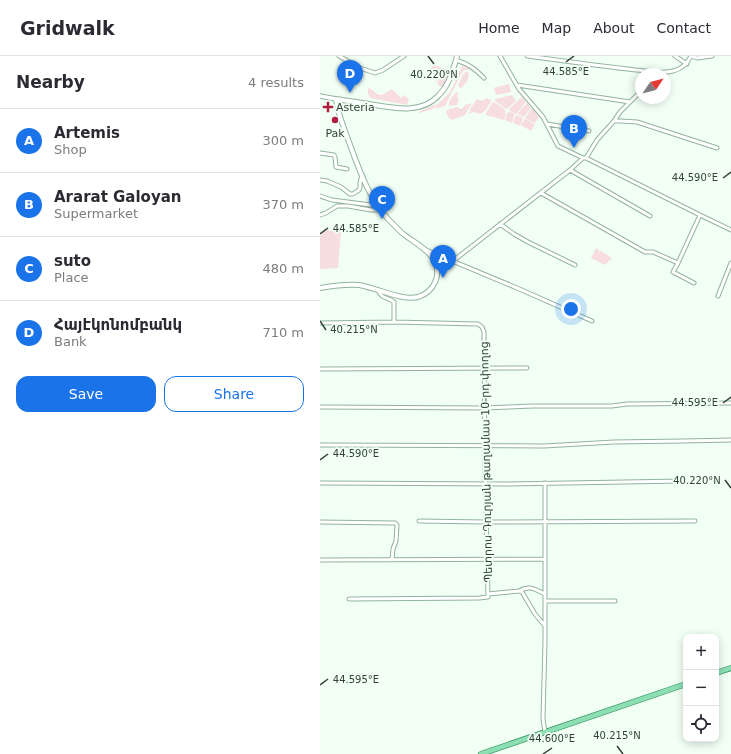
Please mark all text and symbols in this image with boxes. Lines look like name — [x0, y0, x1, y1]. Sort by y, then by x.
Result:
text: Gridwalk — [20, 17, 115, 39]
text: Home — [478, 20, 520, 36]
text: Map — [542, 20, 571, 36]
text: About — [593, 20, 635, 36]
text: Contact — [657, 20, 711, 36]
pin: D — [337, 60, 363, 93]
text: 44.585°E — [543, 66, 589, 77]
north arrow — [635, 68, 671, 104]
text: 40.220°N — [410, 69, 458, 80]
text: Nearby — [16, 72, 85, 92]
text: 4 results — [248, 75, 304, 90]
place label: Asteria — [336, 101, 375, 114]
marker: Asteria — [323, 102, 333, 112]
marker: Pak — [330, 115, 340, 125]
pin: B — [561, 115, 587, 148]
text: Artemis — [54, 124, 120, 142]
place label: Pak — [325, 127, 345, 140]
text: A — [24, 133, 34, 148]
text: 300 m — [262, 133, 304, 148]
text: Shop — [54, 142, 87, 157]
text: 44.590°E — [672, 172, 718, 183]
pin: C — [369, 186, 395, 219]
text: Ararat Galoyan — [54, 188, 182, 206]
text: B — [24, 197, 34, 212]
text: 370 m — [262, 197, 304, 212]
text: Supermarket — [54, 206, 138, 221]
text: 44.585°E — [333, 223, 379, 234]
pin: A — [430, 245, 456, 278]
text: suto — [54, 252, 91, 270]
text: C — [24, 261, 34, 276]
text: 480 m — [262, 261, 304, 276]
text: Place — [54, 270, 89, 285]
your location — [561, 299, 581, 319]
text: Հայէկոնոմբանկ — [54, 316, 182, 334]
text: 40.215°N — [330, 324, 378, 335]
text: D — [24, 325, 34, 340]
text: 710 m — [262, 325, 304, 340]
text: Bank — [54, 334, 87, 349]
street label: Պետրոս Դուրյան թաղամաս 10-րդ փողոց — [478, 341, 495, 583]
button: Save — [16, 376, 156, 412]
button: Share — [164, 376, 304, 412]
text: 44.595°E — [672, 397, 718, 408]
text: 44.590°E — [333, 448, 379, 459]
text: 40.220°N — [673, 475, 721, 486]
map controls — [683, 634, 719, 742]
button: + — [683, 634, 719, 670]
button: − — [683, 670, 719, 706]
text: 44.595°E — [333, 674, 379, 685]
button: locate — [683, 706, 719, 742]
text: 40.215°N — [593, 730, 641, 741]
text: 44.600°E — [529, 733, 575, 744]

